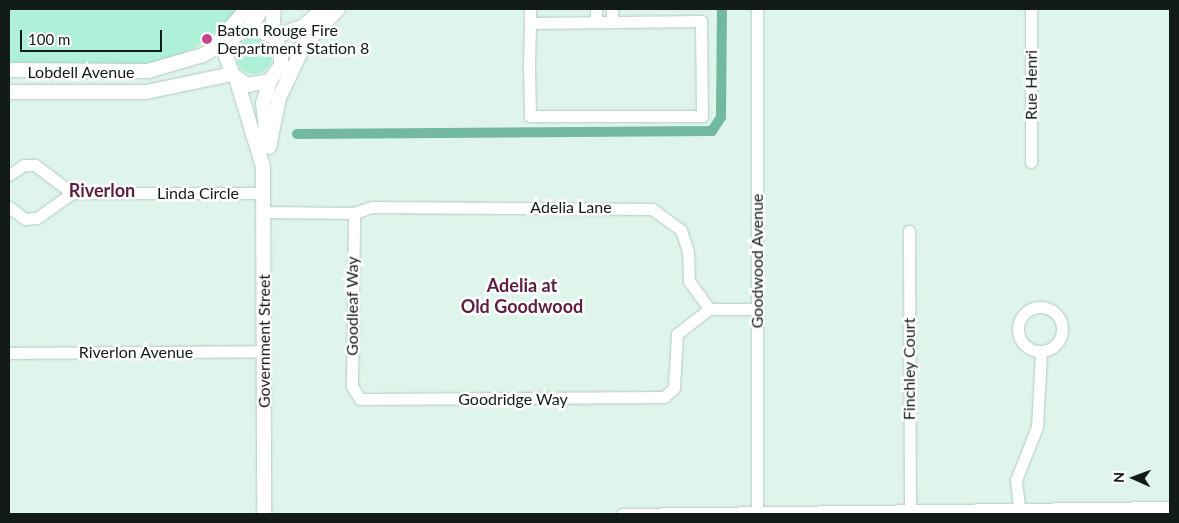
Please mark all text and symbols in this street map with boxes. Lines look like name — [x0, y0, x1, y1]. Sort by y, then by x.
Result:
scale bar — [22, 20, 165, 52]
place label: Baton Rouge Fire Department Station 8 — [217, 20, 369, 58]
text: 100 m — [28, 30, 70, 48]
marker: Baton Rouge Fire Department Station 8 — [201, 33, 213, 45]
street label: Rue Henri — [1021, 50, 1041, 120]
street label: Lobdell Avenue — [27, 62, 135, 82]
district label: Riverlon — [69, 179, 135, 201]
street label: Linda Circle — [157, 183, 239, 203]
street label: Goodwood Avenue — [747, 193, 767, 329]
street label: Adelia Lane — [530, 197, 612, 217]
street label: Goodleaf Way — [342, 256, 362, 356]
street label: Government Street — [254, 274, 274, 408]
district label: Adelia at Old Goodwood — [461, 275, 583, 318]
street label: Finchley Court — [899, 318, 919, 420]
street label: Riverlon Avenue — [79, 342, 193, 362]
street label: Goodridge Way — [458, 389, 568, 409]
north arrow — [1109, 453, 1159, 503]
text: N — [1110, 472, 1127, 483]

